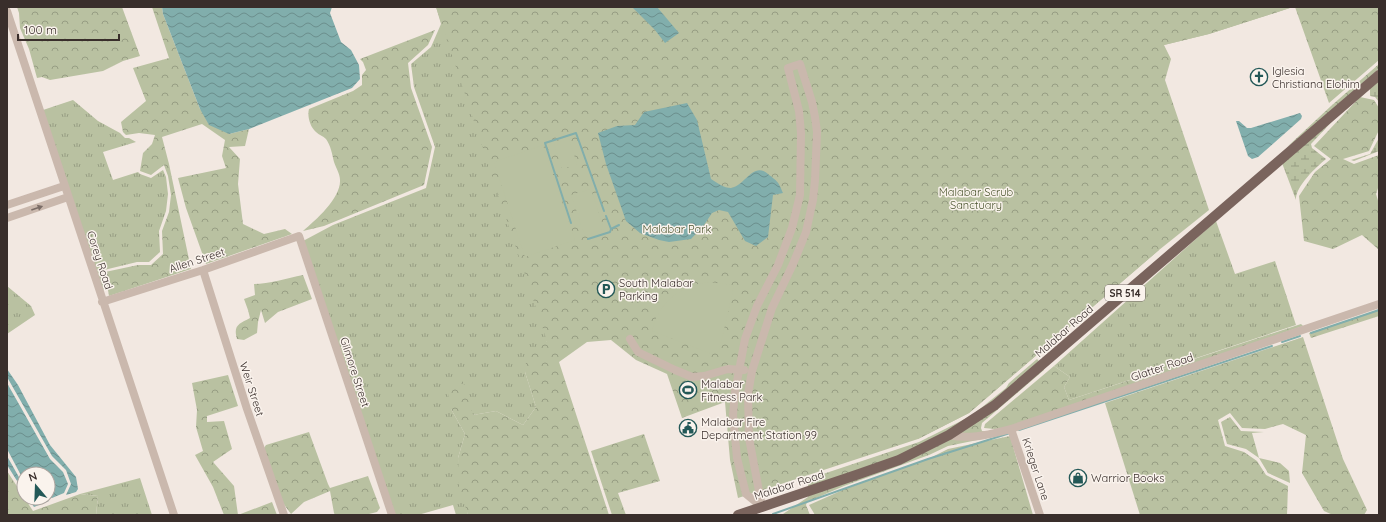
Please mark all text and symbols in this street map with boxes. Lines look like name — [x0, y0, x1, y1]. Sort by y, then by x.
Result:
scale bar — [18, 16, 119, 42]
text: 100 m — [24, 22, 57, 37]
place label: Iglesia Christiana Elohim — [1272, 64, 1360, 91]
church icon: Iglesia Christiana Elohim — [1249, 67, 1269, 87]
park label: Malabar Scrub Sanctuary — [939, 185, 1014, 212]
one-way arrow — [32, 205, 44, 211]
park label: Malabar Park — [643, 222, 712, 236]
street label: Corey Road — [84, 229, 116, 291]
street label: Allen Street — [167, 244, 227, 276]
place label: South Malabar Parking — [619, 276, 694, 303]
parking icon: South Malabar Parking — [596, 279, 616, 299]
road number: SR 514 — [1105, 285, 1145, 301]
street label: Malabar Road — [1032, 302, 1096, 360]
street label: Gilmore Street — [337, 335, 373, 409]
street label: Glatter Road — [1129, 350, 1195, 384]
street label: Weir Street — [237, 360, 267, 418]
place label: Malabar Fitness Park — [701, 377, 763, 404]
sports icon: Malabar Fitness Park — [678, 380, 698, 400]
place label: Malabar Fire Department Station 99 — [701, 415, 817, 442]
public building icon: Malabar Fire Department Station 99 — [678, 418, 698, 438]
street label: Krieger Lane — [1019, 436, 1053, 502]
north arrow — [16, 466, 56, 506]
street label: Malabar Road — [752, 467, 826, 503]
shop icon: Warrior Books — [1068, 468, 1088, 488]
text: N — [27, 469, 39, 484]
place label: Warrior Books — [1091, 471, 1164, 485]

